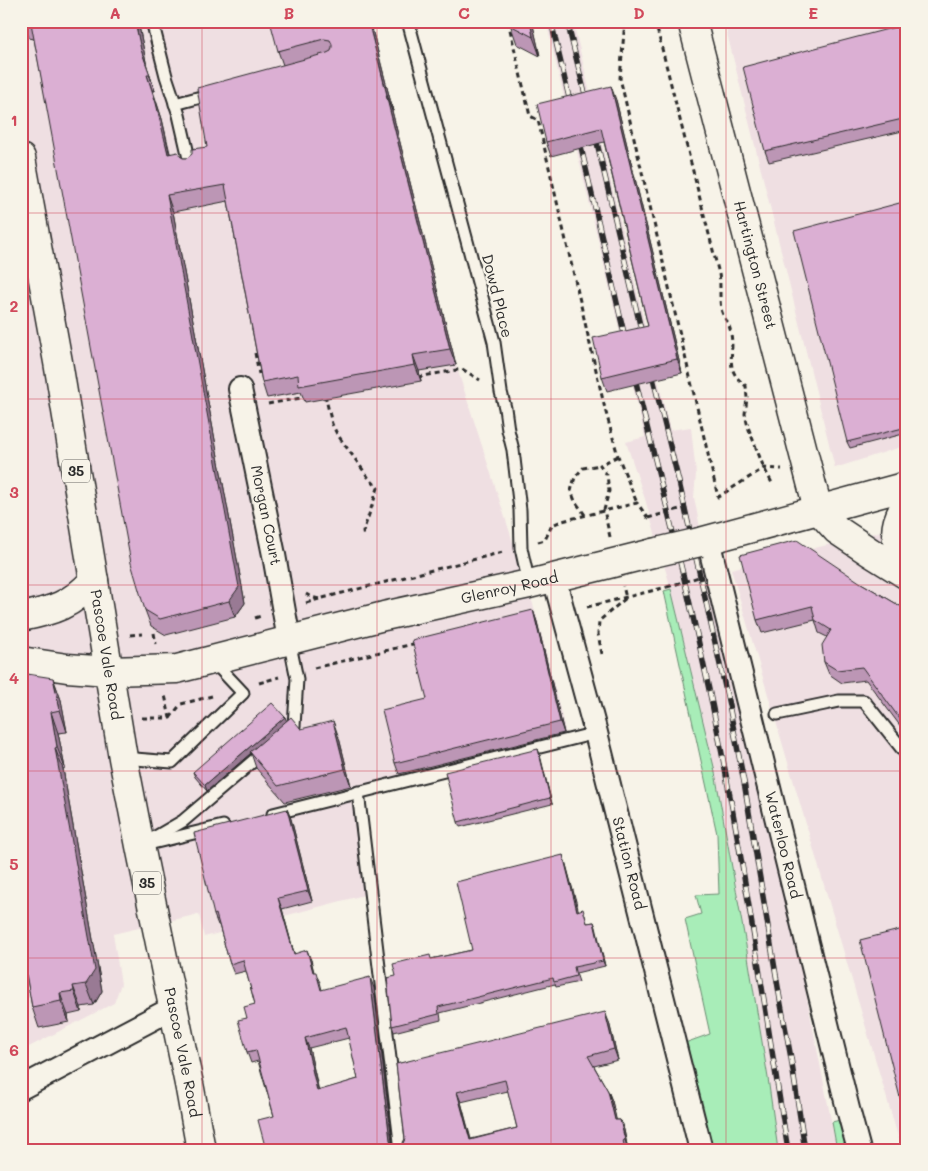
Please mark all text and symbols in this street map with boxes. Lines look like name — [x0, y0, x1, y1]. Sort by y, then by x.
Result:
text: A — [109, 2, 121, 23]
text: B — [284, 2, 294, 23]
text: C — [458, 2, 470, 23]
text: D — [633, 2, 645, 23]
text: E — [808, 2, 818, 23]
text: 1 — [10, 109, 18, 130]
street label: Hartington Street — [730, 198, 782, 331]
street label: Dowd Place — [478, 252, 518, 340]
text: 2 — [10, 295, 19, 316]
road number: 35 — [62, 460, 90, 482]
street label: Morgan Court — [247, 463, 287, 567]
text: 3 — [9, 481, 19, 502]
street label: Glenroy Road — [459, 566, 560, 608]
street label: Pascoe Vale Road — [86, 588, 128, 721]
text: 4 — [9, 667, 19, 688]
street label: Waterloo Road — [761, 789, 807, 900]
street label: Station Road — [608, 815, 651, 912]
text: 5 — [9, 853, 19, 874]
road number: 35 — [133, 871, 161, 894]
street label: Pascoe Vale Road — [160, 986, 206, 1119]
text: 6 — [9, 1039, 19, 1060]

